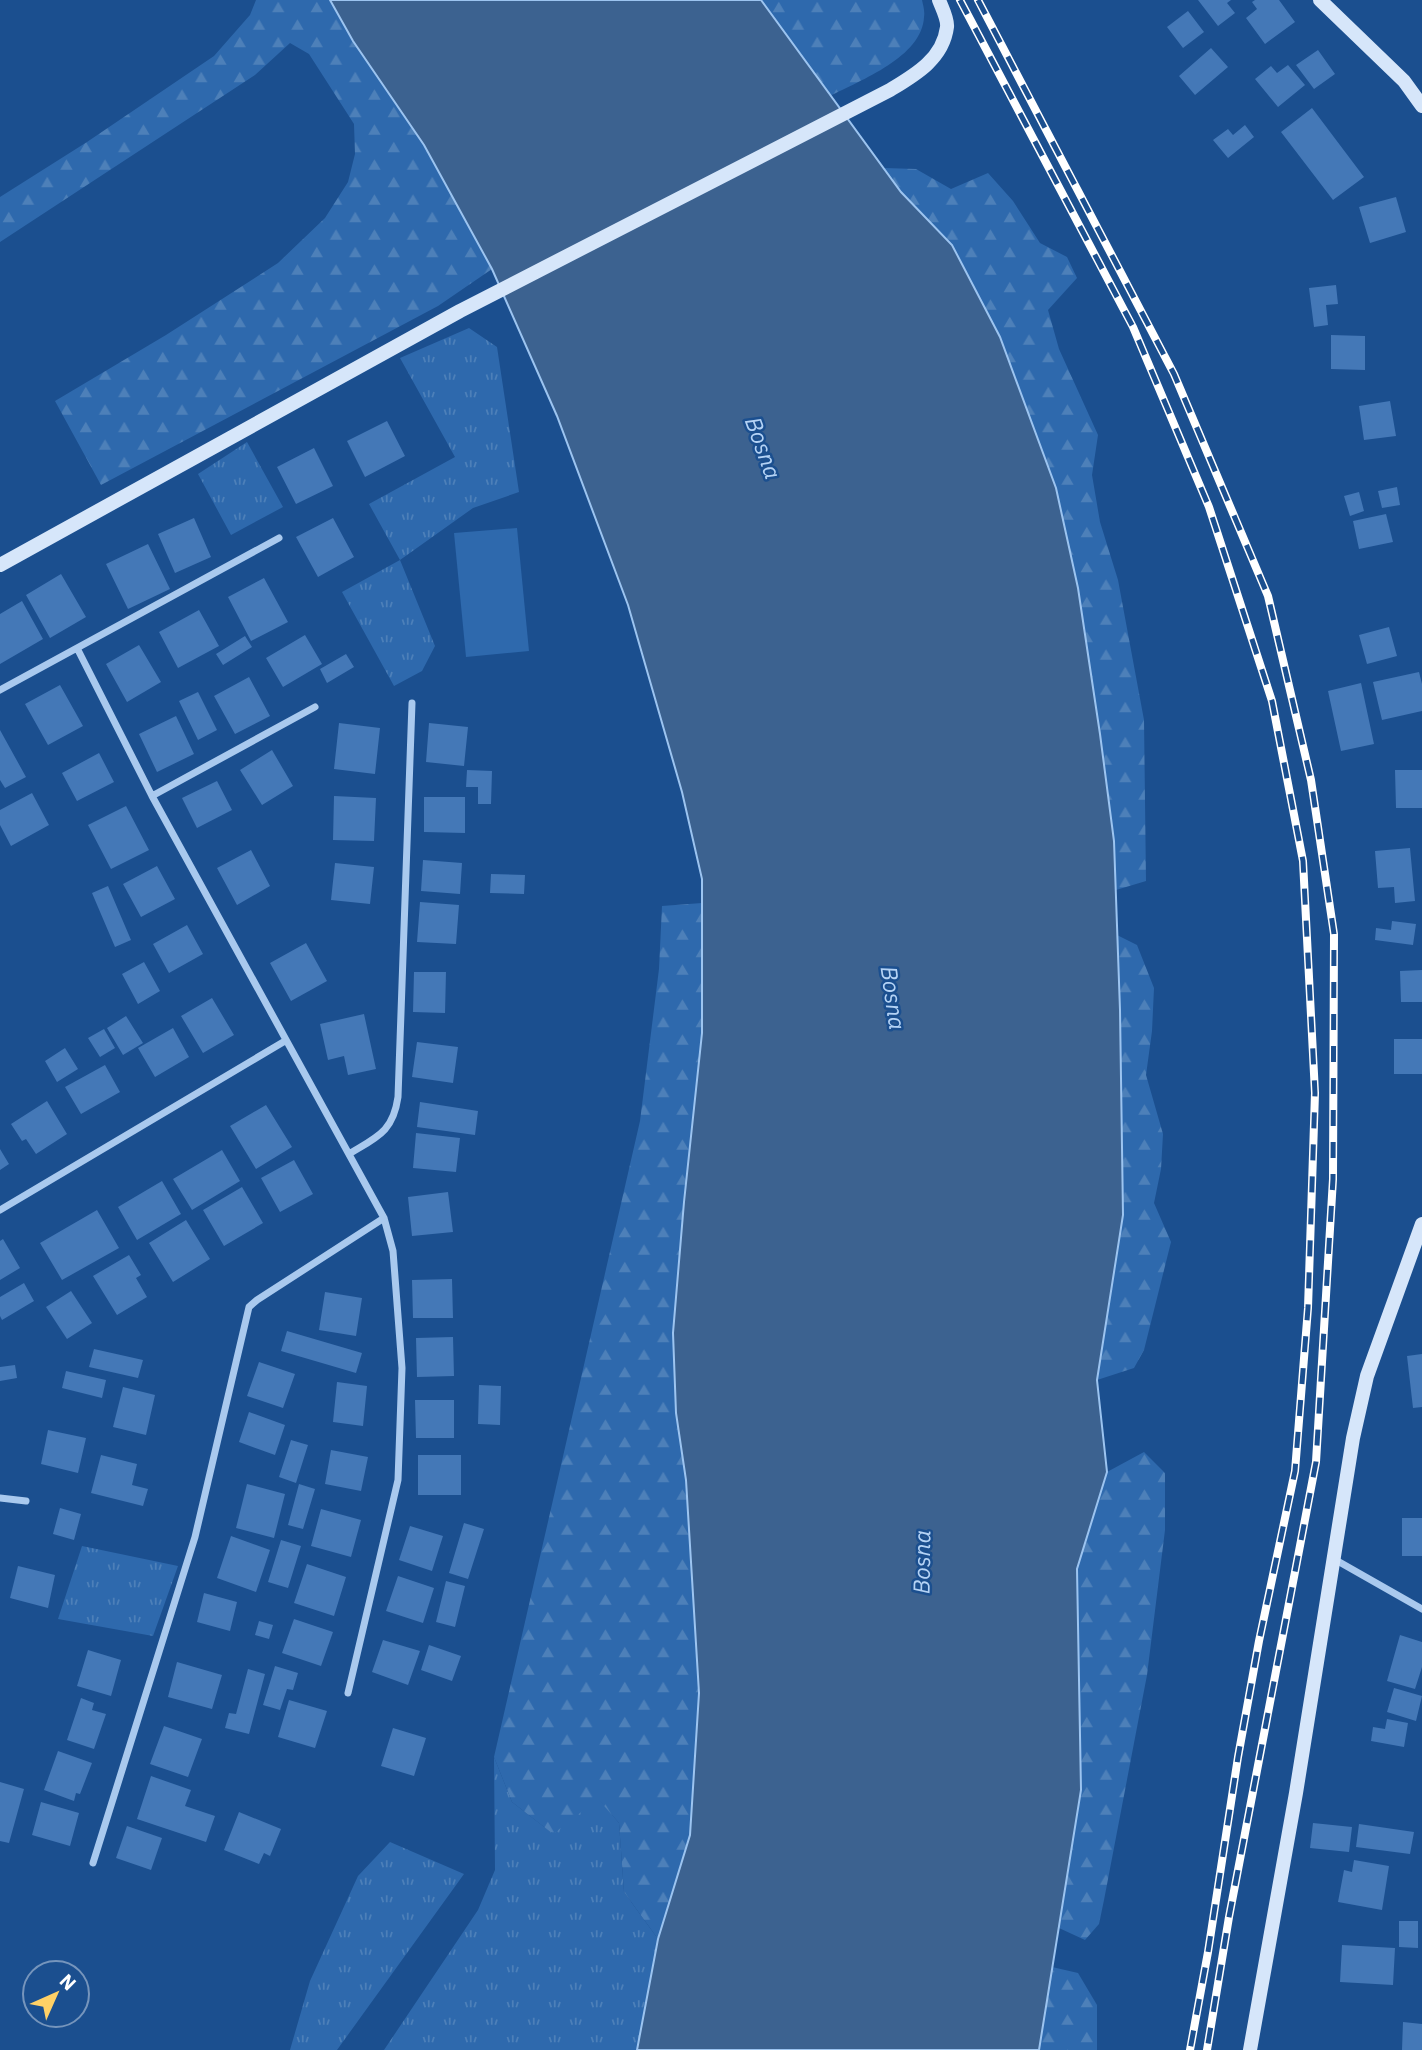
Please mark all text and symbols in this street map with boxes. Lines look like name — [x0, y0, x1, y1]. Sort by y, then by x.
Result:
water label: Bosna — [739, 412, 789, 483]
water label: Bosna — [875, 964, 913, 1032]
water label: Bosna — [905, 1530, 937, 1594]
north arrow — [21, 1959, 91, 2029]
text: N — [55, 1969, 81, 1995]

